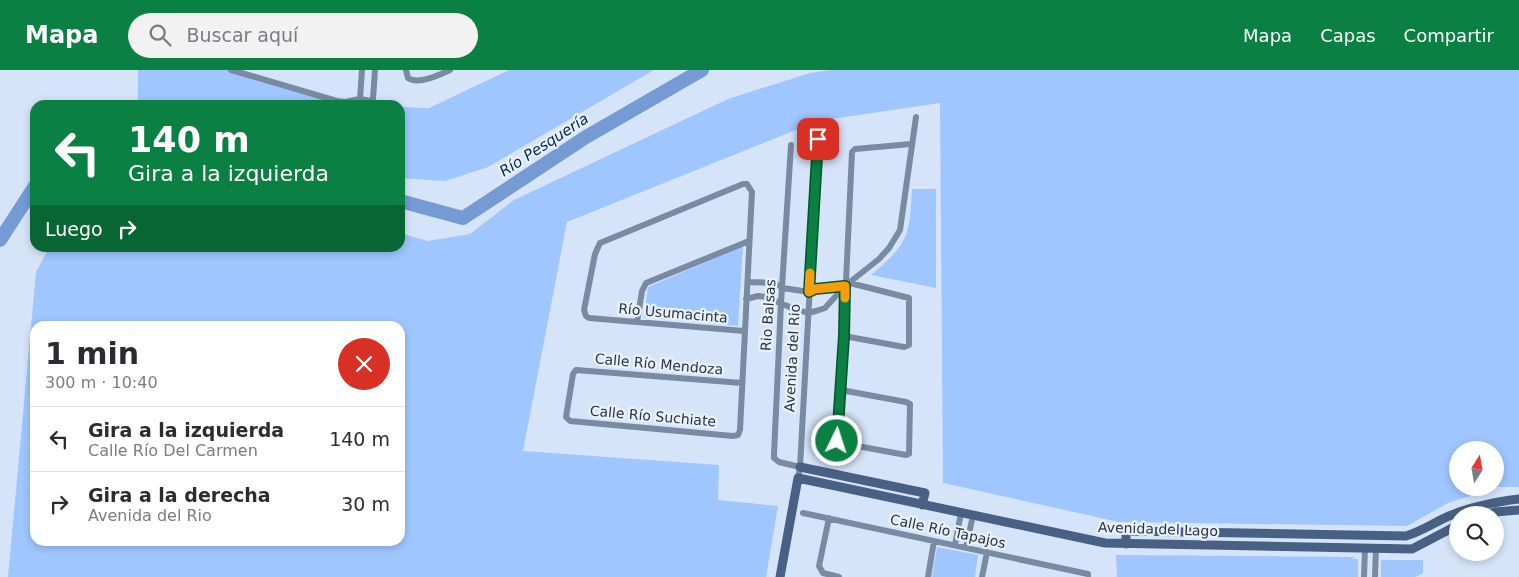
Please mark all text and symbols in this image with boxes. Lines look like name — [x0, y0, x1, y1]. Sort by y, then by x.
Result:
search box — [128, 13, 478, 58]
text: Mapa — [25, 21, 98, 49]
icon: search — [146, 21, 174, 49]
text: Buscar aquí — [186, 24, 298, 46]
text: Mapa — [1243, 25, 1292, 46]
text: Capas — [1320, 25, 1376, 46]
text: Compartir — [1404, 25, 1494, 46]
water label: Río Pesquería — [496, 110, 592, 180]
pin — [797, 118, 839, 160]
icon: left — [45, 120, 110, 185]
text: 140 m — [128, 120, 250, 160]
icon: arrive — [804, 125, 832, 153]
text: Gira a la izquierda — [128, 161, 329, 186]
icon: right — [113, 215, 141, 243]
text: Luego — [45, 218, 103, 240]
street label: Rio Balsas — [758, 279, 778, 351]
street label: Río Usumacinta — [618, 300, 728, 326]
street label: Avenida del Rio — [781, 303, 803, 413]
text: 1 min — [45, 336, 139, 371]
button: close — [338, 338, 390, 390]
street label: Calle Río Mendoza — [594, 350, 724, 378]
text: 300 m · 10:40 — [45, 373, 158, 392]
street label: Calle Río Suchiate — [589, 403, 717, 429]
position arrow — [810, 414, 862, 466]
text: Gira a la izquierda — [88, 419, 284, 441]
icon: left — [45, 425, 73, 453]
text: 140 m — [329, 428, 390, 450]
text: Calle Río Del Carmen — [88, 441, 258, 460]
north arrow — [1449, 441, 1504, 496]
map controls — [1449, 441, 1504, 561]
text: Gira a la derecha — [88, 484, 271, 506]
icon: right — [45, 490, 73, 518]
text: 30 m — [341, 493, 390, 515]
text: Avenida del Rio — [88, 506, 212, 525]
button: search — [1449, 506, 1504, 561]
street label: Calle Río Tapajos — [889, 511, 1007, 551]
street label: Avenida del Lago — [1098, 519, 1218, 539]

